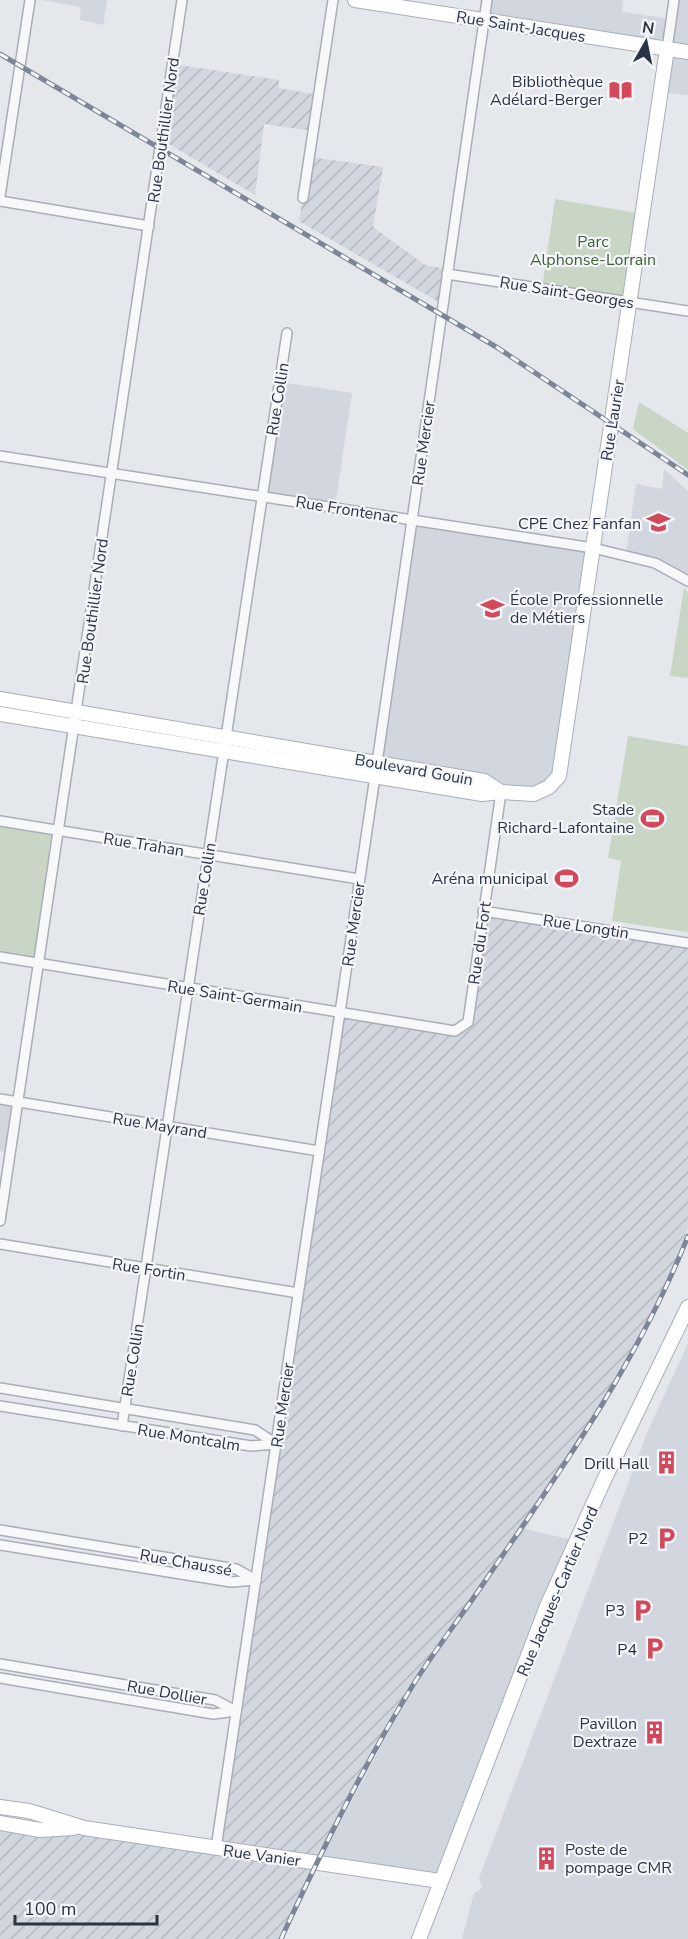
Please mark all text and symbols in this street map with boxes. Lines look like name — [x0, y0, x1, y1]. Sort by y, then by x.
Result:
street label: Rue Saint-Jacques — [455, 6, 587, 48]
north arrow — [616, 12, 676, 72]
text: N — [641, 16, 656, 40]
street label: Rue Bouthillier Nord — [143, 56, 185, 204]
place label: Bibliothèque Adélard-Berger — [490, 71, 603, 111]
library icon: Bibliothèque Adélard-Berger — [608, 77, 634, 103]
park label: Parc Alphonse-Lorrain — [530, 231, 656, 271]
street label: Rue Saint-Georges — [498, 271, 636, 314]
street label: Rue Collin — [261, 361, 295, 437]
street label: Rue Laurier — [596, 378, 630, 462]
street label: Rue Mercier — [407, 399, 441, 487]
street label: Rue Frontenac — [294, 491, 400, 529]
school or university icon: CPE Chez Fanfan — [646, 510, 672, 536]
place label: CPE Chez Fanfan — [518, 513, 641, 535]
street label: Rue Bouthillier Nord — [72, 537, 114, 685]
place label: École Professionnelle de Métiers — [510, 589, 663, 629]
school or university icon: École Professionnelle de Métiers — [479, 595, 505, 621]
street label: Boulevard Gouin — [353, 749, 475, 791]
place label: Stade Richard-Lafontaine — [497, 799, 634, 839]
sports icon: Stade Richard-Lafontaine — [639, 805, 665, 831]
street label: Rue Trahan — [102, 828, 186, 862]
street label: Rue Collin — [188, 841, 222, 917]
sports icon: Aréna municipal — [553, 865, 579, 891]
place label: Aréna municipal — [431, 868, 548, 890]
street label: Rue Mercier — [337, 880, 371, 968]
street label: Rue du Fort — [463, 900, 497, 986]
street label: Rue Longtin — [541, 909, 630, 945]
street label: Rue Saint-Germain — [166, 975, 304, 1019]
street label: Rue Mayrand — [111, 1108, 209, 1144]
street label: Rue Fortin — [110, 1253, 187, 1287]
street label: Rue Collin — [116, 1322, 150, 1398]
street label: Rue Mercier — [266, 1361, 300, 1449]
street label: Rue Montcalm — [136, 1419, 242, 1457]
building icon: Drill Hall — [654, 1450, 680, 1476]
place label: Drill Hall — [584, 1453, 649, 1475]
street label: Rue Jacques-Cartier Nord — [512, 1503, 604, 1680]
parking icon: P2 — [653, 1525, 679, 1551]
place label: P2 — [628, 1528, 648, 1550]
street label: Rue Chaussé — [138, 1544, 234, 1582]
parking icon: P3 — [630, 1597, 656, 1623]
place label: P3 — [605, 1600, 625, 1622]
parking icon: P4 — [642, 1636, 668, 1662]
place label: P4 — [617, 1639, 637, 1661]
street label: Rue Dollier — [125, 1675, 209, 1711]
place label: Pavillon Dextraze — [573, 1713, 637, 1753]
building icon: Pavillon Dextraze — [642, 1719, 668, 1745]
place label: Poste de pompage CMR — [565, 1839, 672, 1879]
street label: Rue Vanier — [222, 1840, 302, 1872]
building icon: Poste de pompage CMR — [534, 1845, 560, 1871]
scale bar — [15, 1888, 158, 1926]
text: 100 m — [24, 1897, 76, 1921]

